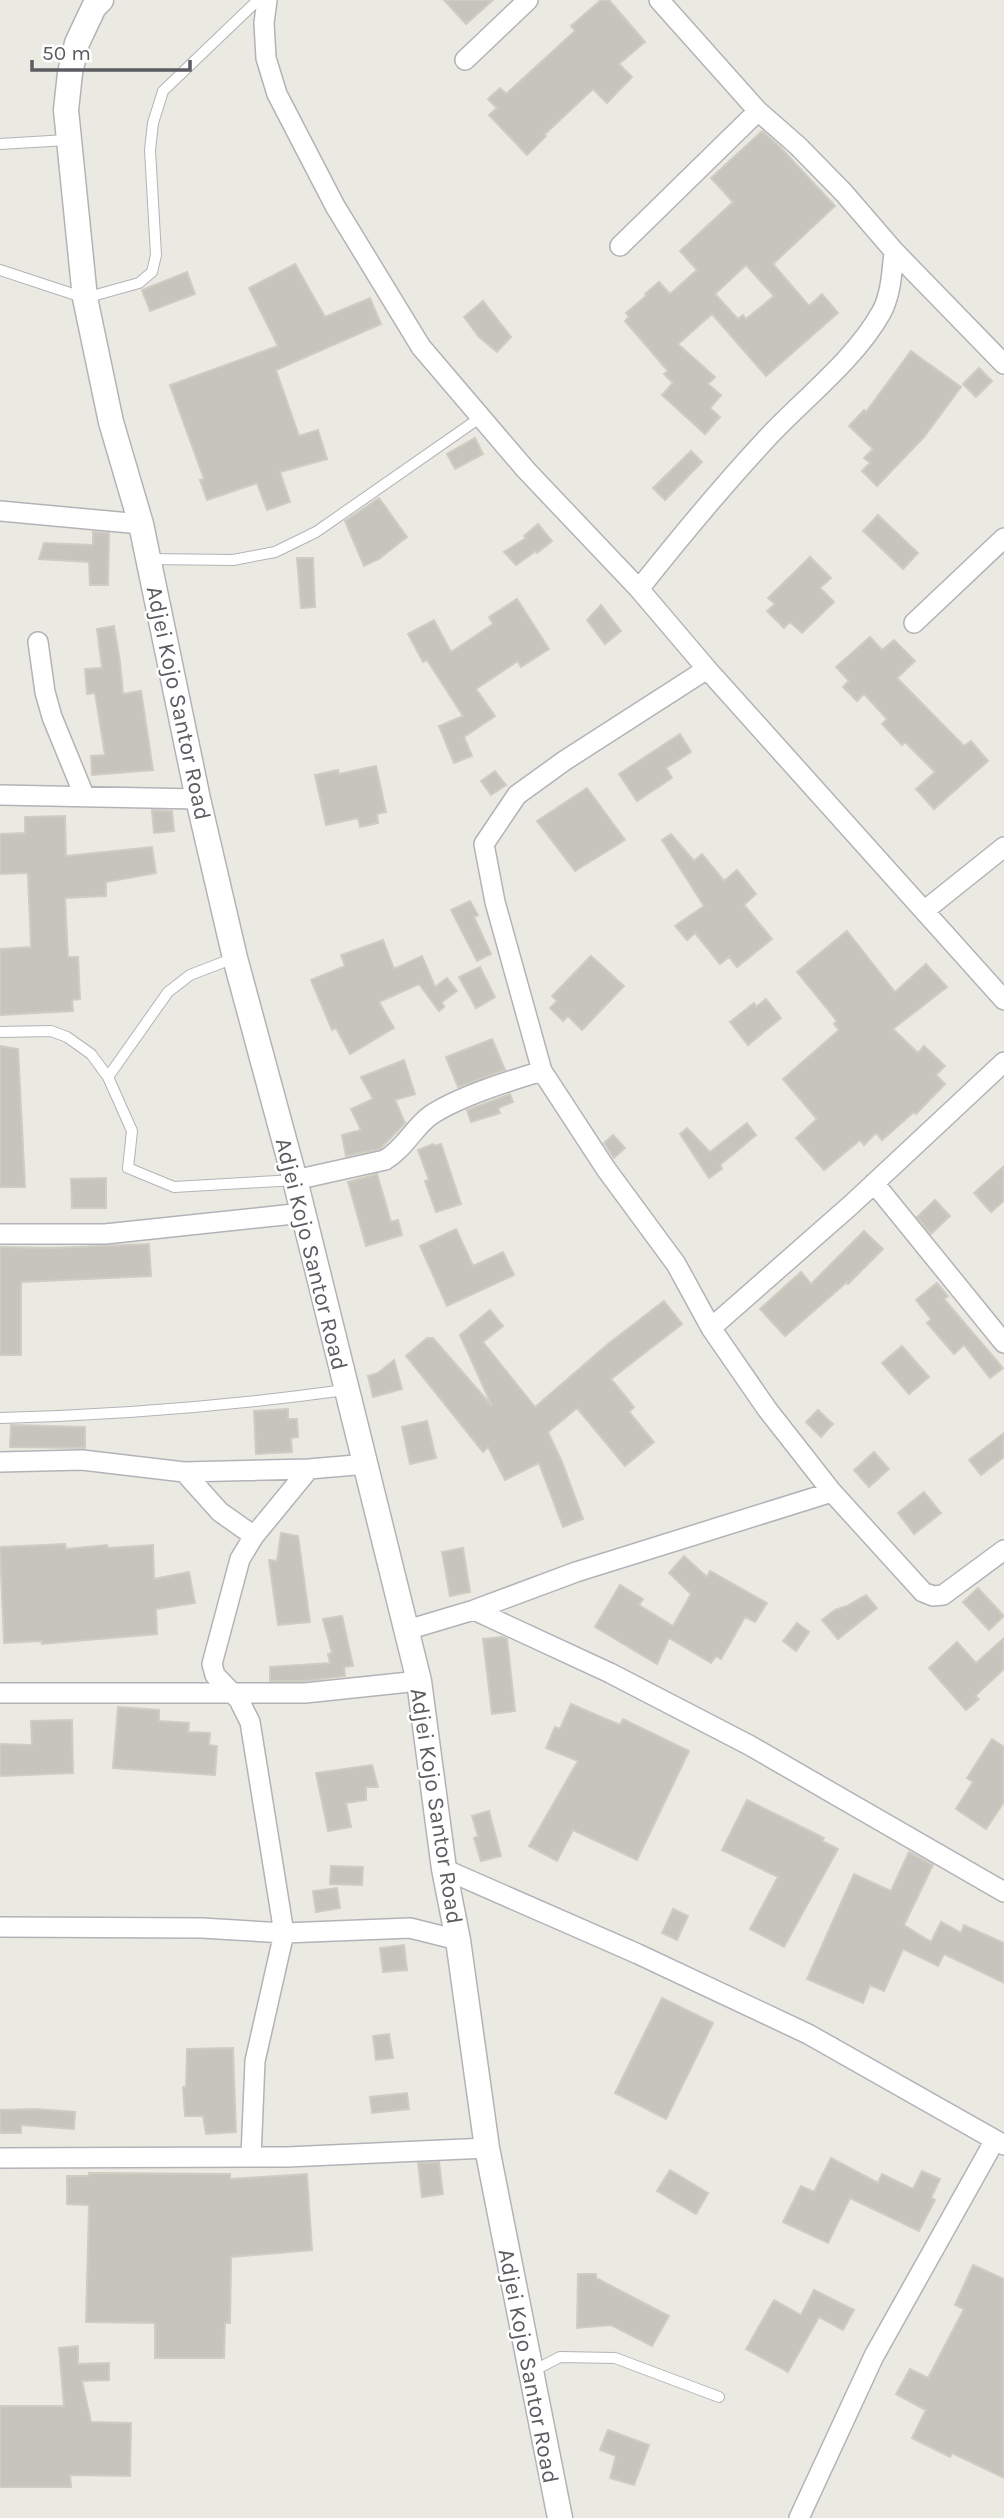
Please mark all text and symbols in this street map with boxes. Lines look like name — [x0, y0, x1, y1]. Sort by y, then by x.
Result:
scale bar — [32, 28, 189, 72]
text: 50 m — [42, 41, 91, 65]
street label: Adjei Kojo Santor Road — [141, 584, 216, 822]
street label: Adjei Kojo Santor Road — [270, 1135, 353, 1373]
street label: Adjei Kojo Santor Road — [405, 1686, 468, 1926]
street label: Adjei Kojo Santor Road — [493, 2247, 565, 2486]

